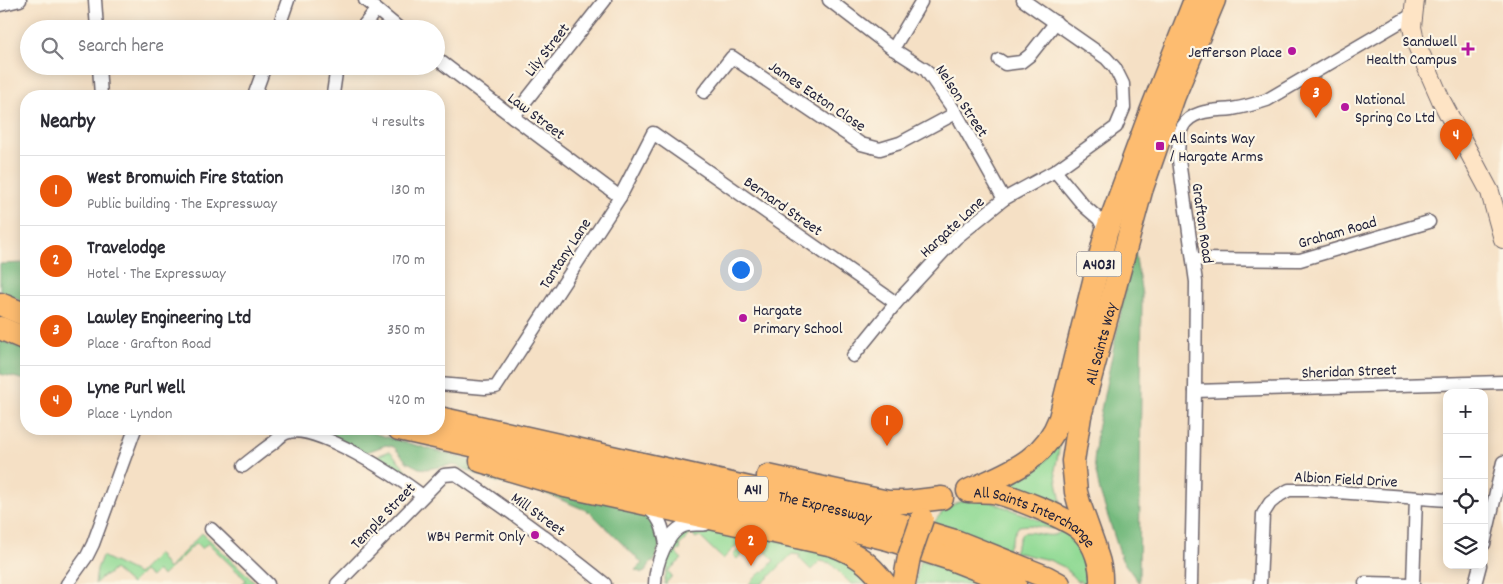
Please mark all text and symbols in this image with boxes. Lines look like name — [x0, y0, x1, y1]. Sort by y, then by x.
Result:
street label: Lily Street — [520, 19, 576, 82]
search box — [20, 20, 445, 75]
place label: Sandwell Health Campus — [1366, 31, 1457, 72]
icon: search — [38, 34, 66, 62]
text: Search here — [78, 34, 164, 61]
place label: Jefferson Place — [1188, 42, 1282, 65]
marker: Sandwell Health Campus — [1461, 42, 1475, 56]
marker: Jefferson Place — [1286, 45, 1298, 57]
street label: James Eaton Close — [763, 56, 870, 138]
street label: Nelson Street — [929, 60, 993, 142]
pin: 3 — [1300, 77, 1332, 118]
street label: Law Street — [502, 88, 569, 146]
place label: National Spring Co Ltd — [1355, 89, 1435, 130]
marker: National Spring Co Ltd — [1339, 101, 1351, 113]
text: Nearby — [40, 108, 95, 138]
text: 4 results — [372, 111, 425, 134]
pin: 4 — [1440, 119, 1472, 160]
place label: All Saints Way / Hargate Arms — [1170, 128, 1264, 169]
marker: All Saints Way / Hargate Arms — [1154, 140, 1166, 152]
text: West Bromwich Fire Station — [87, 166, 283, 193]
street label: Bernard Street — [739, 171, 827, 243]
text: 1 — [54, 179, 58, 202]
text: 130 m — [391, 179, 425, 202]
street label: Grafton Road — [1184, 182, 1219, 265]
street label: Hargate Lane — [915, 192, 990, 264]
text: Public building · The Expressway — [87, 193, 277, 216]
street label: Graham Road — [1296, 211, 1380, 256]
street label: Tantany Lane — [534, 214, 598, 294]
text: Travelodge — [87, 236, 165, 263]
text: 2 — [53, 249, 60, 272]
text: 170 m — [392, 249, 425, 272]
road number: A4031 — [1076, 252, 1122, 276]
your location — [728, 257, 754, 283]
text: Hotel · The Expressway — [87, 263, 226, 286]
place label: Hargate Primary School — [753, 300, 843, 341]
street label: All Saints Way — [1080, 300, 1124, 388]
text: Lawley Engineering Ltd — [87, 306, 251, 333]
marker: Hargate Primary School — [737, 312, 749, 324]
text: 3 — [52, 319, 60, 342]
text: 350 m — [387, 319, 425, 342]
text: Place · Grafton Road — [87, 333, 211, 356]
street label: Sheridan Street — [1301, 359, 1397, 386]
text: Lyne Purl Well — [87, 376, 185, 403]
text: 4 — [53, 389, 59, 412]
text: 420 m — [388, 389, 425, 412]
map controls — [1443, 389, 1488, 569]
button: + — [1443, 389, 1488, 434]
text: Place · Lyndon — [87, 403, 172, 426]
pin: 1 — [871, 405, 903, 446]
button: − — [1443, 434, 1488, 479]
street label: Albion Field Drive — [1294, 466, 1398, 495]
road number: A41 — [738, 476, 768, 502]
street label: Temple Street — [346, 478, 422, 555]
button: locate — [1443, 479, 1488, 524]
street label: All Saints Interchange — [973, 482, 1100, 553]
street label: The Expressway — [775, 486, 874, 531]
street label: Mill Street — [506, 487, 570, 543]
button: layers — [1443, 524, 1488, 569]
pin: 2 — [735, 525, 767, 566]
place label: WB4 Permit Only — [427, 526, 526, 549]
marker: WB4 Permit Only — [529, 529, 541, 541]

